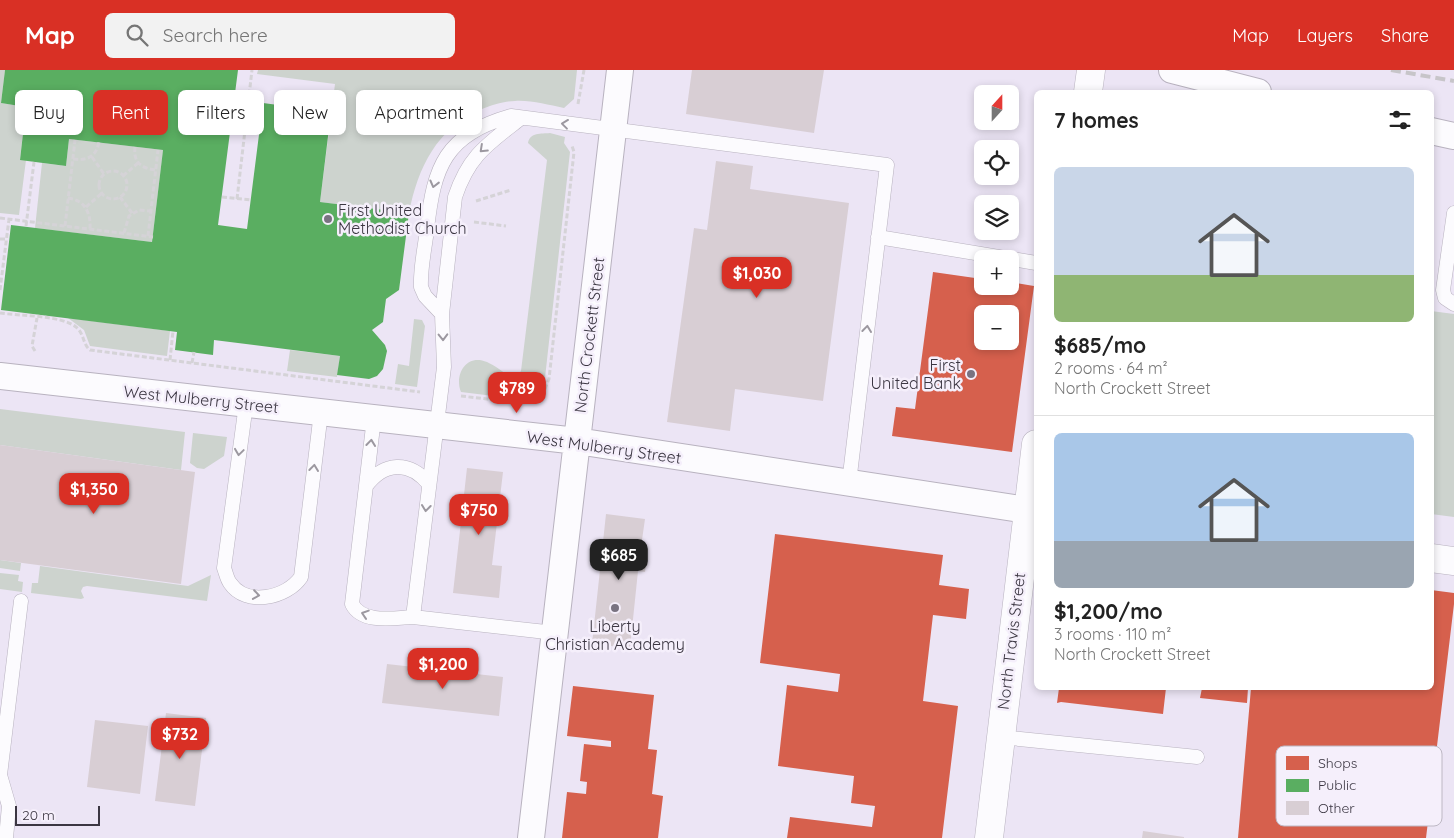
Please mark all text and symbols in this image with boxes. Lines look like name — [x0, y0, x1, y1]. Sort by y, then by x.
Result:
search box — [105, 13, 455, 58]
text: Map — [25, 20, 75, 50]
icon: search — [123, 21, 151, 49]
text: Search here — [163, 23, 268, 47]
text: Map — [1232, 24, 1269, 47]
text: Layers — [1297, 24, 1353, 47]
text: Share — [1381, 24, 1429, 47]
north arrow — [974, 85, 1019, 130]
map controls — [974, 85, 1019, 350]
chip: Buy — [15, 90, 83, 135]
chip: Rent — [93, 90, 168, 135]
chip: Filters — [178, 90, 264, 135]
chip: New — [274, 90, 346, 135]
chip: Apartment — [356, 90, 482, 135]
icon: filters — [1386, 106, 1414, 134]
text: 7 homes — [1054, 107, 1139, 133]
one-way arrow — [561, 119, 569, 130]
button: locate — [974, 140, 1019, 185]
one-way arrow — [480, 143, 489, 152]
one-way arrow — [429, 179, 440, 188]
button: layers — [974, 195, 1019, 240]
place label: First United Methodist Church — [338, 200, 467, 238]
icon: home — [1189, 200, 1279, 290]
marker: First United Methodist Church — [322, 213, 334, 225]
button: + — [974, 250, 1019, 295]
street label: North Crockett Street — [570, 256, 608, 414]
pin: $1,030 — [716, 256, 798, 299]
text: $1,030 — [733, 263, 781, 283]
button: − — [974, 305, 1019, 350]
one-way arrow — [861, 325, 872, 333]
text: $685/mo — [1054, 332, 1146, 358]
one-way arrow — [438, 334, 448, 342]
place label: First United Bank — [871, 355, 961, 393]
text: 2 rooms · 64 m² — [1054, 358, 1168, 378]
marker: First United Bank — [965, 368, 977, 380]
pin: $789 — [487, 372, 547, 414]
text: $789 — [499, 378, 535, 398]
text: North Crockett Street — [1054, 378, 1211, 398]
street label: West Mulberry Street — [122, 381, 280, 417]
street label: West Mulberry Street — [525, 426, 683, 468]
one-way arrow — [365, 438, 376, 446]
one-way arrow — [234, 449, 245, 457]
one-way arrow — [308, 463, 319, 471]
icon: home — [1189, 465, 1279, 555]
pin: $1,350 — [53, 472, 135, 515]
text: $1,350 — [70, 479, 118, 499]
pin: $750 — [449, 494, 509, 536]
text: $750 — [460, 500, 498, 520]
one-way arrow — [421, 505, 432, 513]
pin: $685 — [589, 538, 649, 581]
text: $685 — [601, 545, 637, 565]
street label: North Travis Street — [993, 571, 1029, 711]
one-way arrow — [251, 590, 260, 600]
text: $1,200/mo — [1054, 598, 1163, 624]
marker: Liberty Christian Academy — [609, 602, 621, 614]
one-way arrow — [361, 610, 370, 620]
place label: Liberty Christian Academy — [545, 616, 685, 654]
text: 3 rooms · 110 m² — [1054, 624, 1171, 644]
text: North Crockett Street — [1054, 644, 1211, 664]
pin: $1,200 — [402, 648, 484, 690]
text: $1,200 — [419, 654, 467, 674]
pin: $732 — [150, 718, 210, 760]
text: $732 — [162, 724, 198, 744]
legend — [1276, 746, 1442, 826]
text: Shops — [1318, 754, 1357, 772]
text: Public — [1318, 776, 1356, 794]
text: Other — [1318, 799, 1355, 817]
scale bar — [15, 803, 100, 826]
text: 20 m — [22, 806, 55, 824]

